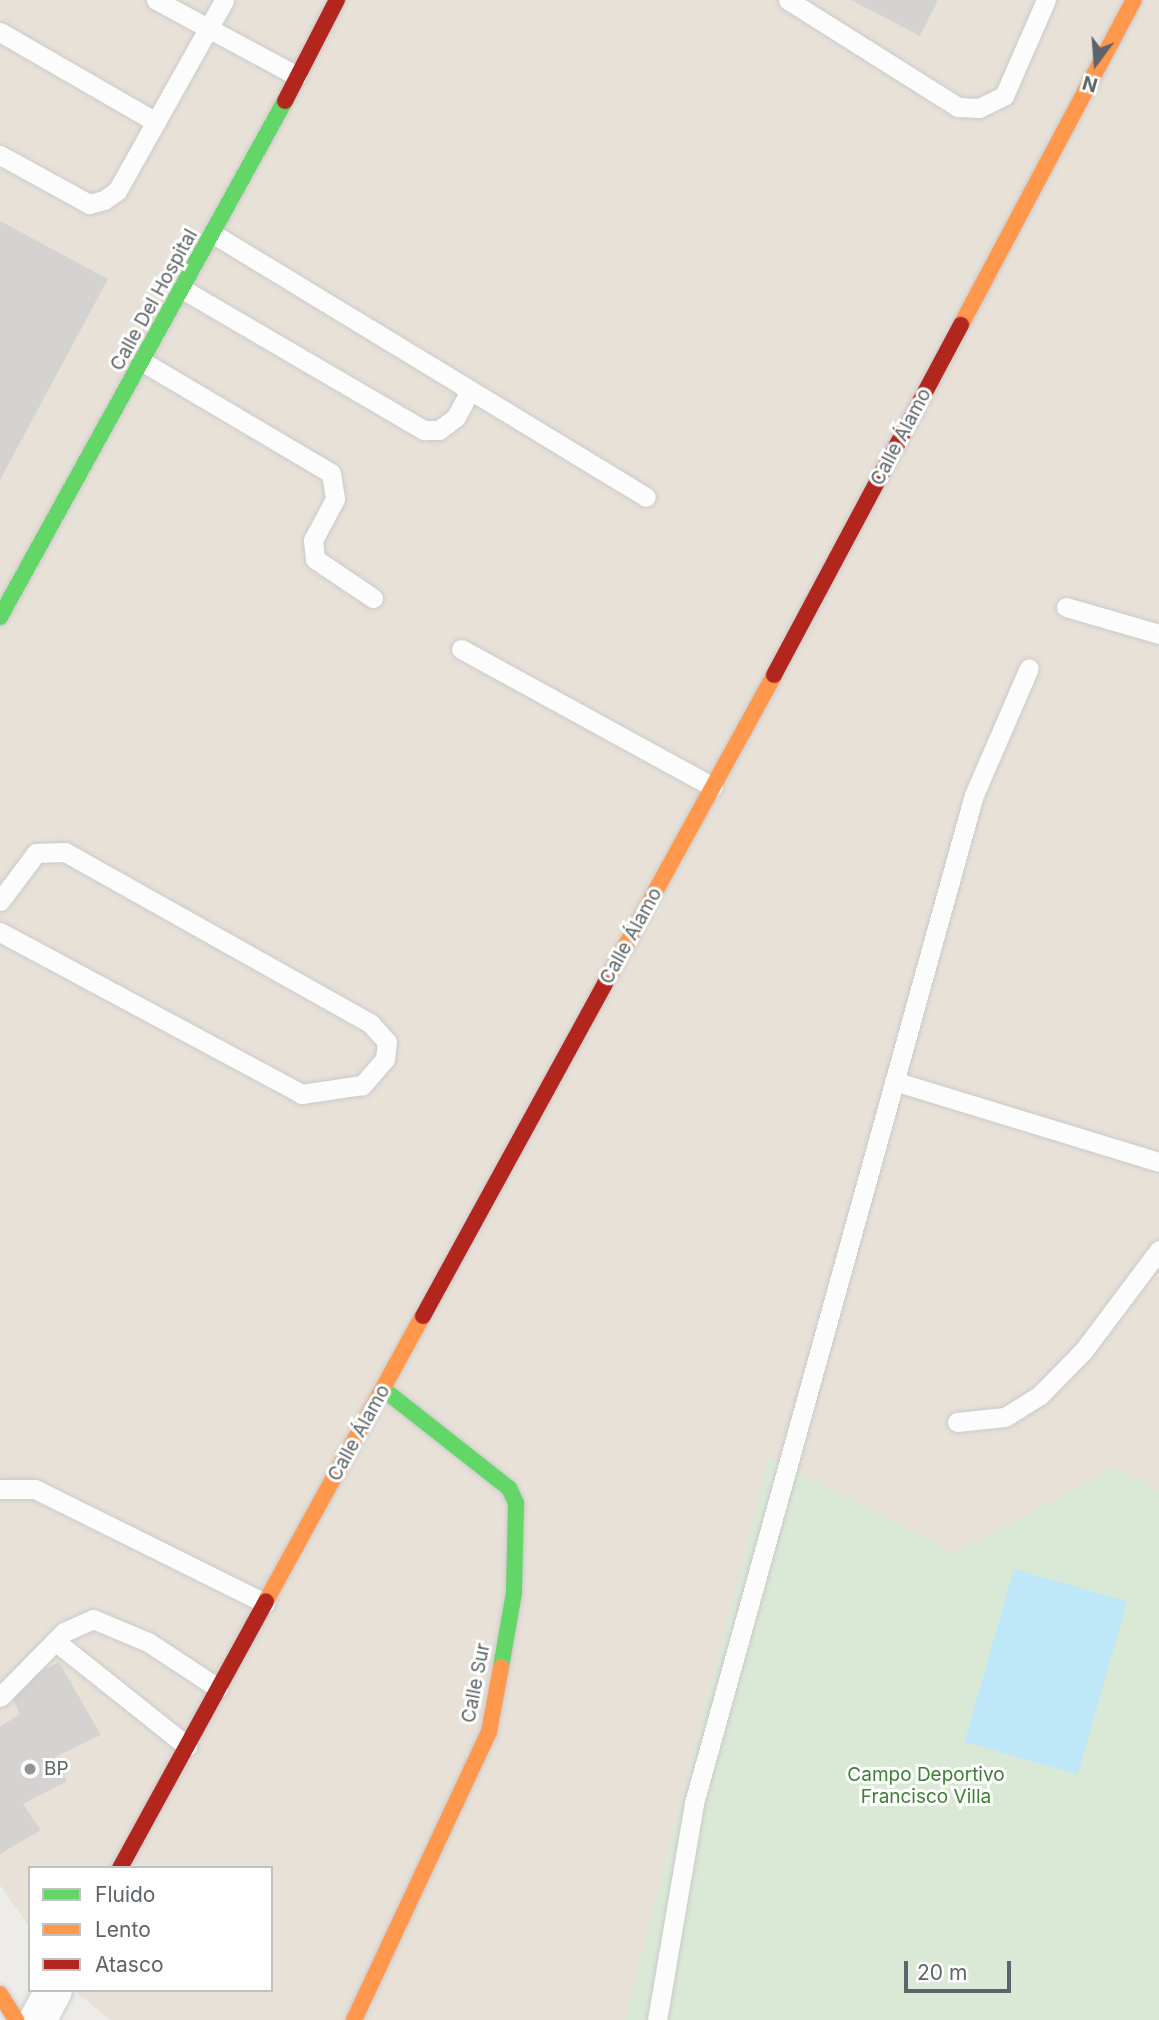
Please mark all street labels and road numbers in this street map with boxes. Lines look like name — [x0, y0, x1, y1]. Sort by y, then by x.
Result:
street label: Calle Del Hospital — [106, 225, 202, 375]
street label: Calle Álamo — [866, 385, 936, 489]
street label: Calle Álamo — [595, 884, 667, 988]
street label: Calle Álamo — [323, 1381, 395, 1485]
street label: Calle Sur — [457, 1641, 495, 1725]

